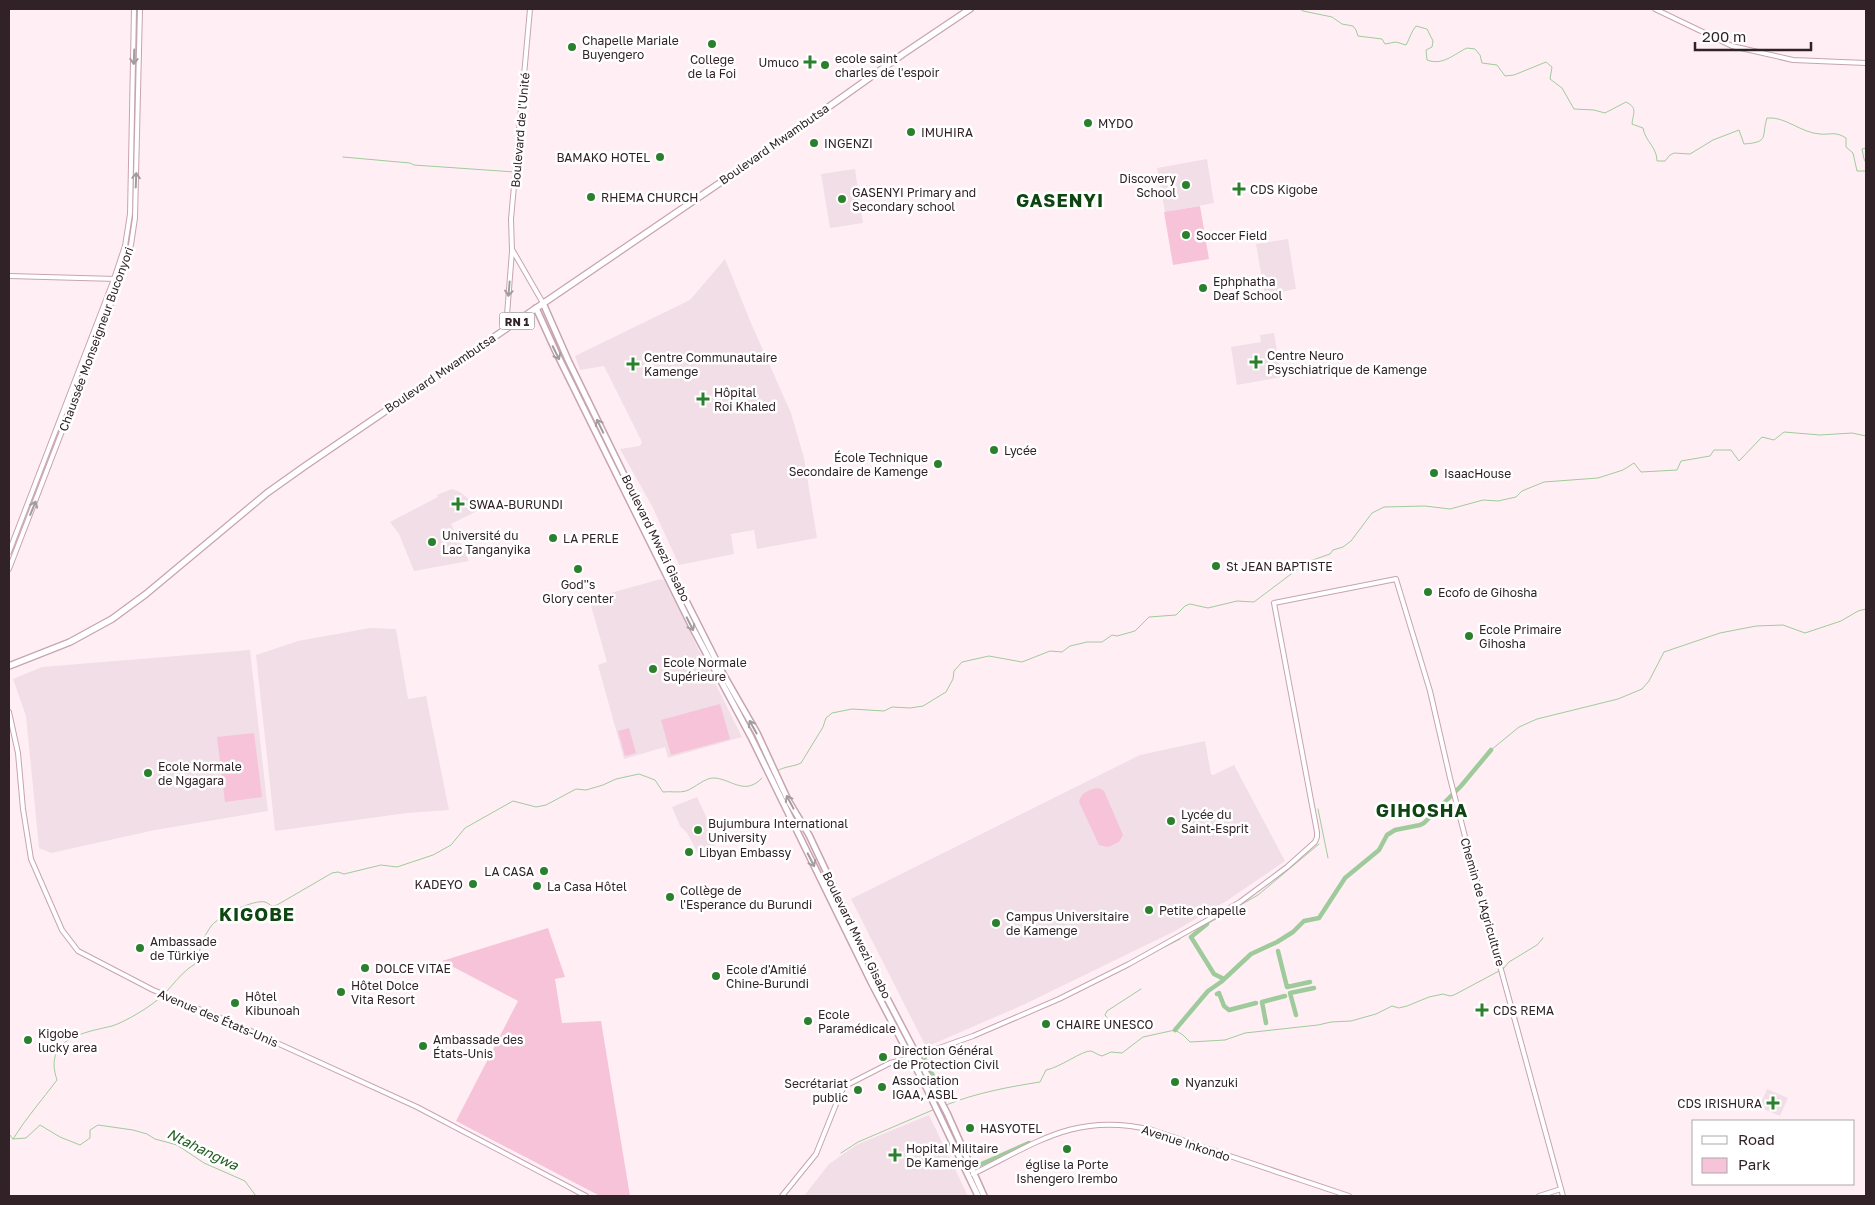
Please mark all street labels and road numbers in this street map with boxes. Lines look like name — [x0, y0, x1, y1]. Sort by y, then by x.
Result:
street label: Boulevard de l'Unité — [507, 72, 533, 188]
street label: Boulevard Mwambutsa — [716, 100, 832, 188]
street label: Chaussée Monseigneur Buconyori — [56, 245, 136, 433]
road number: RN 1 — [500, 312, 534, 330]
street label: Boulevard Mwambutsa — [382, 330, 498, 416]
street label: Boulevard Mwezi Gisabo — [619, 472, 693, 604]
street label: Chemin de l'Agriculture — [1457, 836, 1509, 968]
street label: Boulevard Mwezi Gisabo — [820, 869, 894, 1001]
street label: Avenue des États-Unis — [156, 986, 280, 1050]
street label: Avenue Inkondo — [1140, 1122, 1232, 1164]

